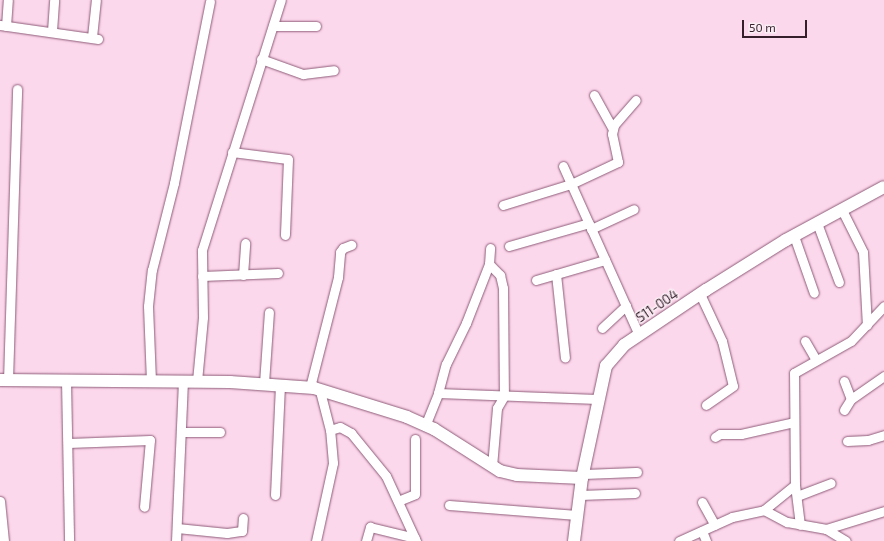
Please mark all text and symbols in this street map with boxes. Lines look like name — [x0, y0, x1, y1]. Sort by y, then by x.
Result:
scale bar — [744, 12, 809, 38]
text: 50 m — [749, 20, 776, 34]
street label: S11-004 — [633, 286, 681, 326]

